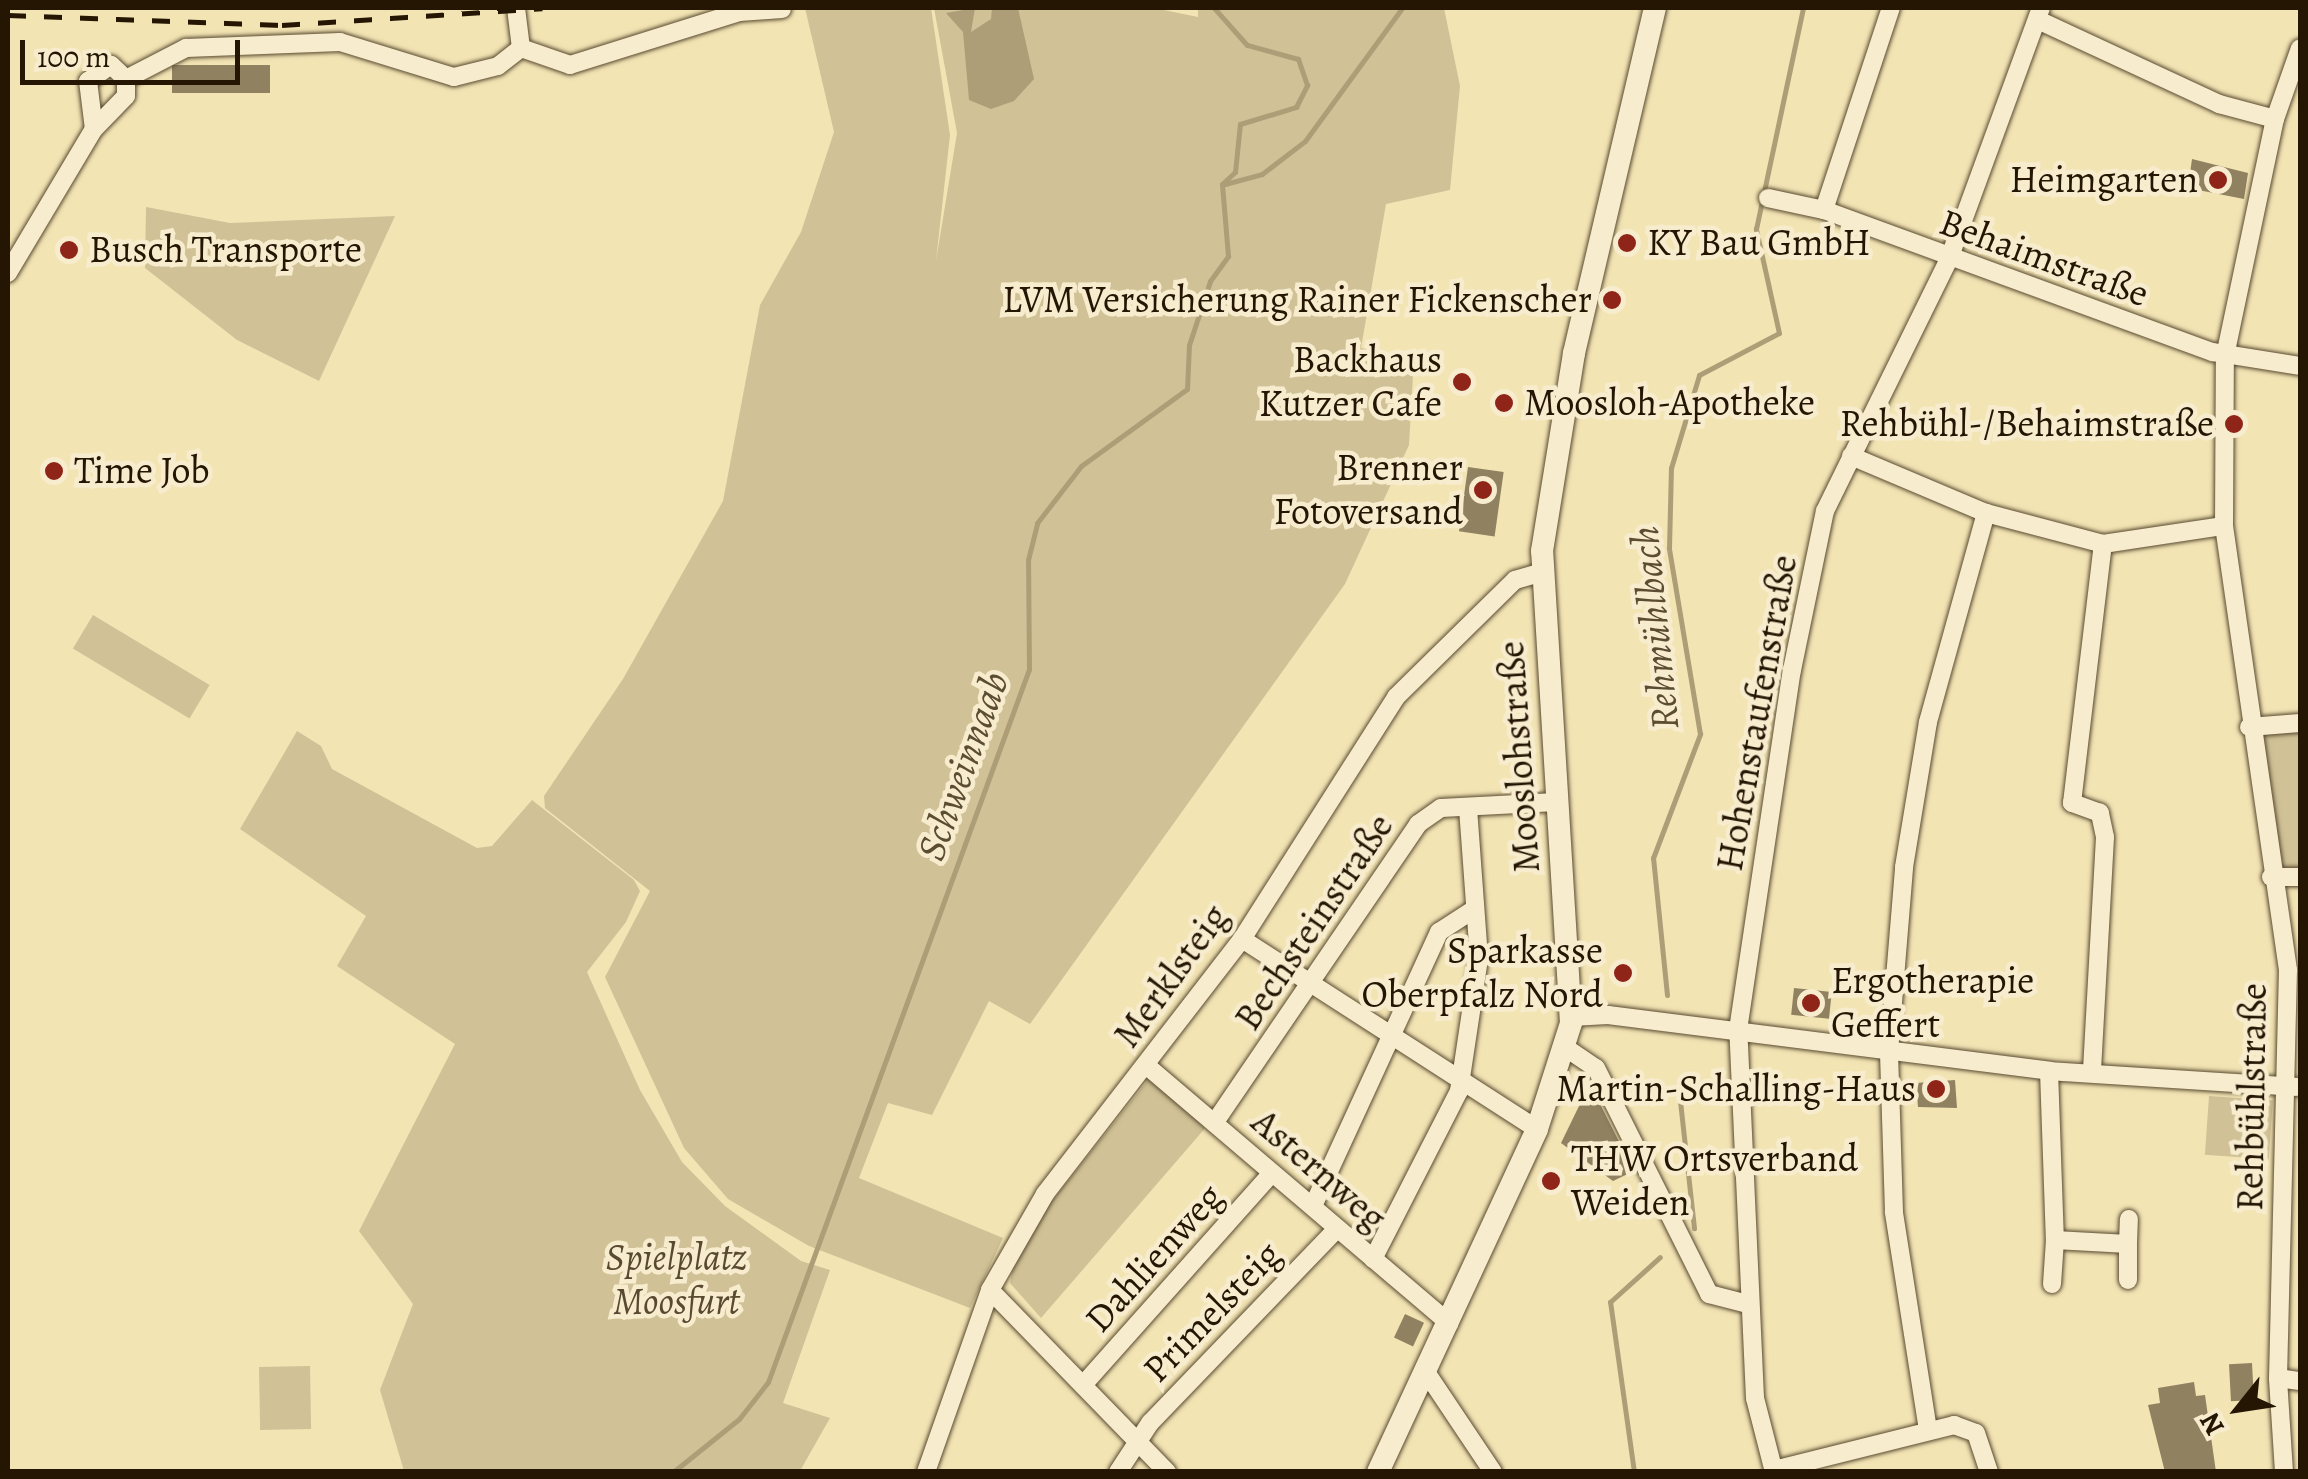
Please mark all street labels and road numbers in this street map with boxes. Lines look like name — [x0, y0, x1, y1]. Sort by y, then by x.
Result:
street label: Behaimstraße — [1933, 199, 2155, 317]
street label: Hohenstaufenstraße — [1707, 552, 1807, 874]
street label: Mooslohstraße — [1488, 640, 1550, 874]
street label: Bechsteinstraße — [1225, 805, 1403, 1039]
street label: Merklsteig — [1104, 896, 1238, 1056]
street label: Rehbühlstraße — [2227, 983, 2277, 1211]
street label: Asternweg — [1242, 1099, 1396, 1241]
street label: Dahlienweg — [1076, 1174, 1232, 1342]
street label: Primelsteig — [1134, 1232, 1290, 1392]

